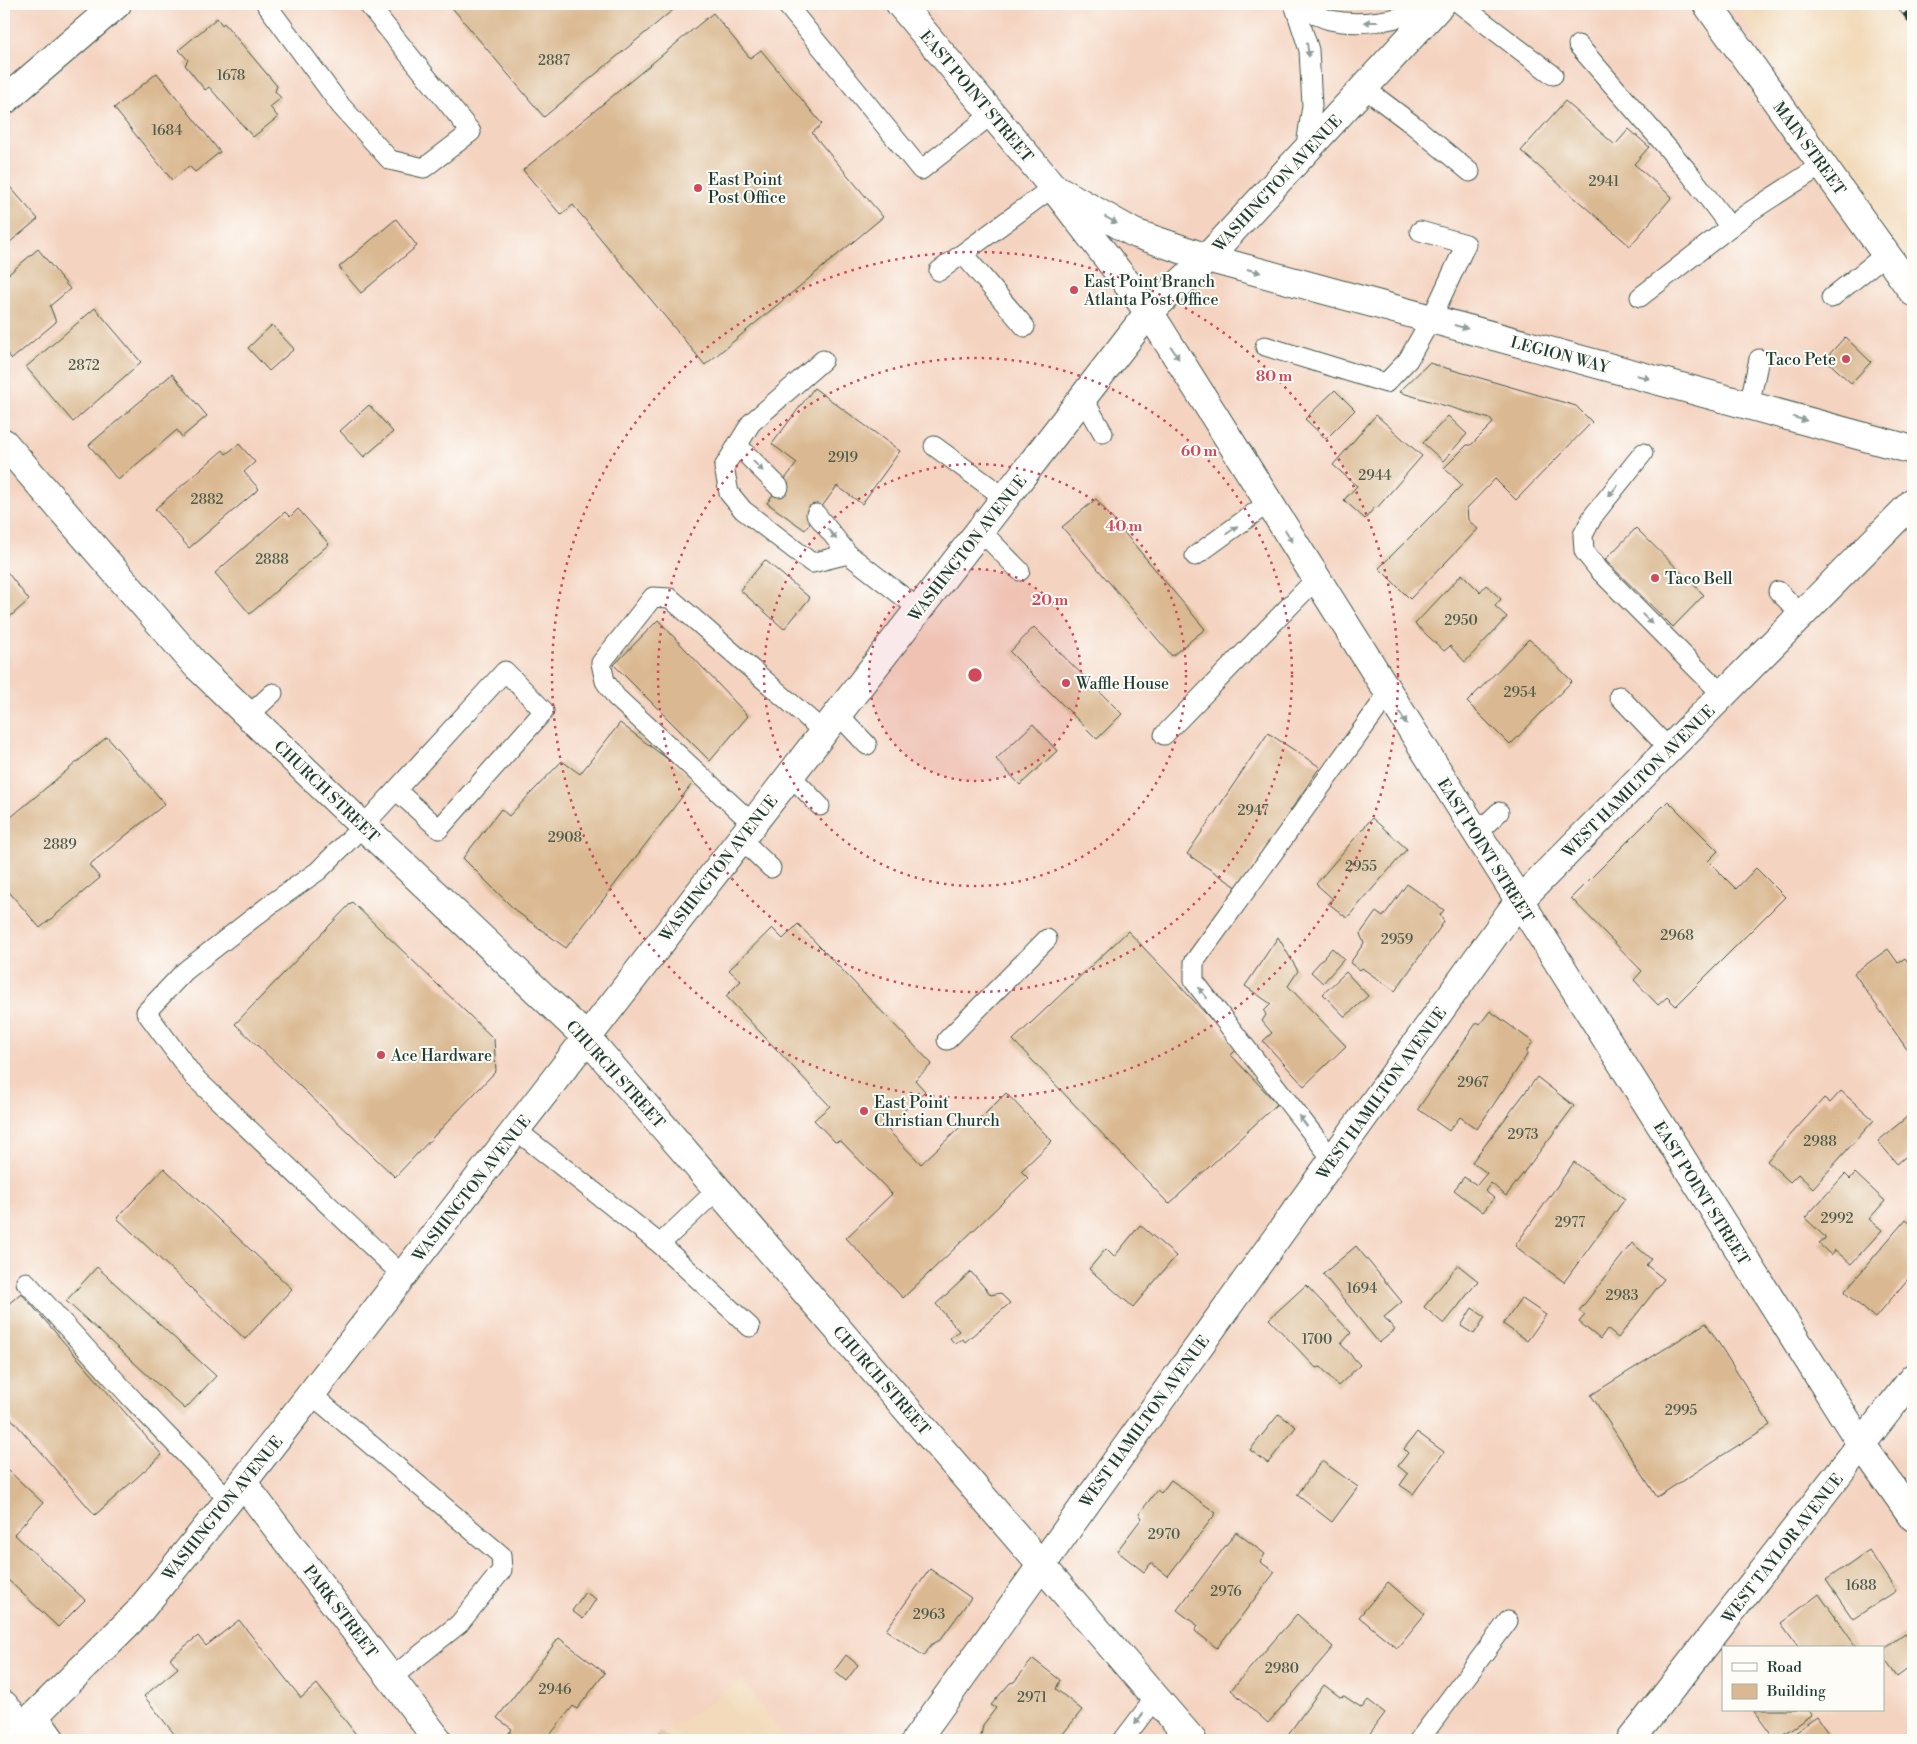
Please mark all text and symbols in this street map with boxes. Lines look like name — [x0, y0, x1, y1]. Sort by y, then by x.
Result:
one-way arrow — [1363, 18, 1379, 26]
street label: EAST POINT STREET — [915, 27, 1037, 167]
one-way arrow — [1304, 43, 1312, 59]
house number: 2887 — [538, 52, 570, 70]
house number: 1678 — [217, 67, 245, 85]
street label: MAIN STREET — [1769, 98, 1850, 199]
street label: WASHINGTON AVENUE — [1208, 111, 1347, 257]
house number: 1684 — [151, 122, 183, 140]
place label: East Point Post Office — [708, 170, 786, 208]
house number: 2941 — [1589, 173, 1619, 191]
marker: East Point Post Office — [692, 182, 704, 194]
one-way arrow — [1104, 216, 1118, 224]
one-way arrow — [1246, 267, 1261, 275]
place label: East Point Branch Atlanta Post Office — [1083, 272, 1218, 310]
marker: East Point Branch Atlanta Post Office — [1068, 284, 1080, 296]
one-way arrow — [1454, 324, 1469, 332]
street label: LEGION WAY — [1508, 332, 1613, 378]
one-way arrow — [1170, 347, 1179, 360]
place label: Taco Pete — [1766, 350, 1836, 370]
marker: Taco Pete — [1840, 353, 1852, 365]
house number: 2872 — [68, 357, 100, 375]
text: 80 m — [1256, 367, 1293, 386]
one-way arrow — [1635, 373, 1650, 381]
one-way arrow — [1792, 416, 1807, 424]
text: 60 m — [1181, 442, 1218, 461]
house number: 2919 — [828, 449, 858, 467]
one-way arrow — [752, 460, 764, 472]
house number: 2944 — [1358, 467, 1392, 485]
street label: WASHINGTON AVENUE — [904, 471, 1031, 627]
one-way arrow — [1607, 484, 1618, 497]
house number: 2882 — [190, 491, 224, 509]
text: 40 m — [1105, 517, 1143, 536]
one-way arrow — [1225, 525, 1239, 535]
one-way arrow — [827, 527, 838, 540]
one-way arrow — [1284, 529, 1293, 542]
house number: 2888 — [255, 551, 289, 569]
place label: Taco Bell — [1665, 569, 1733, 589]
marker: Taco Bell — [1649, 572, 1661, 584]
text: 20 m — [1032, 591, 1069, 610]
house number: 2950 — [1444, 612, 1478, 630]
one-way arrow — [1641, 612, 1653, 624]
centre of rings — [966, 666, 984, 684]
place label: Waffle House — [1075, 674, 1169, 694]
marker: Waffle House — [1060, 677, 1072, 689]
house number: 2954 — [1504, 684, 1536, 702]
street label: WEST HAMILTON AVENUE — [1557, 701, 1719, 863]
one-way arrow — [1398, 711, 1408, 724]
street label: CHURCH STREET — [270, 736, 383, 847]
street label: EAST POINT STREET — [1433, 775, 1538, 926]
street label: WASHINGTON AVENUE — [655, 791, 782, 947]
house number: 2947 — [1237, 802, 1269, 820]
house number: 2908 — [548, 829, 582, 847]
house number: 2889 — [43, 836, 77, 854]
house number: 2955 — [1345, 858, 1377, 876]
house number: 2968 — [1660, 927, 1694, 945]
house number: 2959 — [1381, 931, 1413, 949]
one-way arrow — [1198, 987, 1209, 1000]
street label: WEST HAMILTON AVENUE — [1312, 1003, 1451, 1184]
street label: CHURCH STREET — [561, 1017, 669, 1133]
place label: Ace Hardware — [390, 1046, 492, 1066]
marker: Ace Hardware — [375, 1049, 387, 1061]
house number: 2967 — [1457, 1074, 1489, 1092]
place label: East Point Christian Church — [874, 1093, 1000, 1131]
marker: East Point Christian Church — [858, 1105, 870, 1117]
street label: WASHINGTON AVENUE — [408, 1111, 535, 1267]
one-way arrow — [1298, 1115, 1308, 1128]
street label: EAST POINT STREET — [1649, 1118, 1754, 1269]
house number: 2973 — [1507, 1126, 1539, 1144]
house number: 2988 — [1803, 1133, 1837, 1151]
house number: 2992 — [1821, 1210, 1853, 1228]
house number: 2977 — [1555, 1214, 1585, 1232]
house number: 1694 — [1347, 1280, 1377, 1298]
house number: 2983 — [1606, 1287, 1639, 1305]
street label: CHURCH STREET — [828, 1322, 934, 1439]
street label: WEST HAMILTON AVENUE — [1075, 1331, 1214, 1512]
house number: 1700 — [1302, 1331, 1332, 1349]
house number: 2995 — [1665, 1402, 1698, 1420]
street label: WASHINGTON AVENUE — [158, 1432, 287, 1586]
street label: WEST TAYLOR AVENUE — [1717, 1470, 1848, 1628]
house number: 2970 — [1148, 1526, 1180, 1544]
street label: PARK STREET — [299, 1561, 382, 1662]
house number: 1688 — [1845, 1577, 1877, 1595]
house number: 2976 — [1210, 1583, 1242, 1601]
house number: 2963 — [913, 1606, 946, 1624]
legend — [1722, 1646, 1884, 1712]
text: Road — [1767, 1658, 1802, 1677]
house number: 2980 — [1265, 1660, 1299, 1678]
house number: 2946 — [538, 1681, 572, 1699]
text: Building — [1766, 1682, 1826, 1701]
house number: 2971 — [1017, 1689, 1047, 1707]
one-way arrow — [1134, 1712, 1145, 1725]

